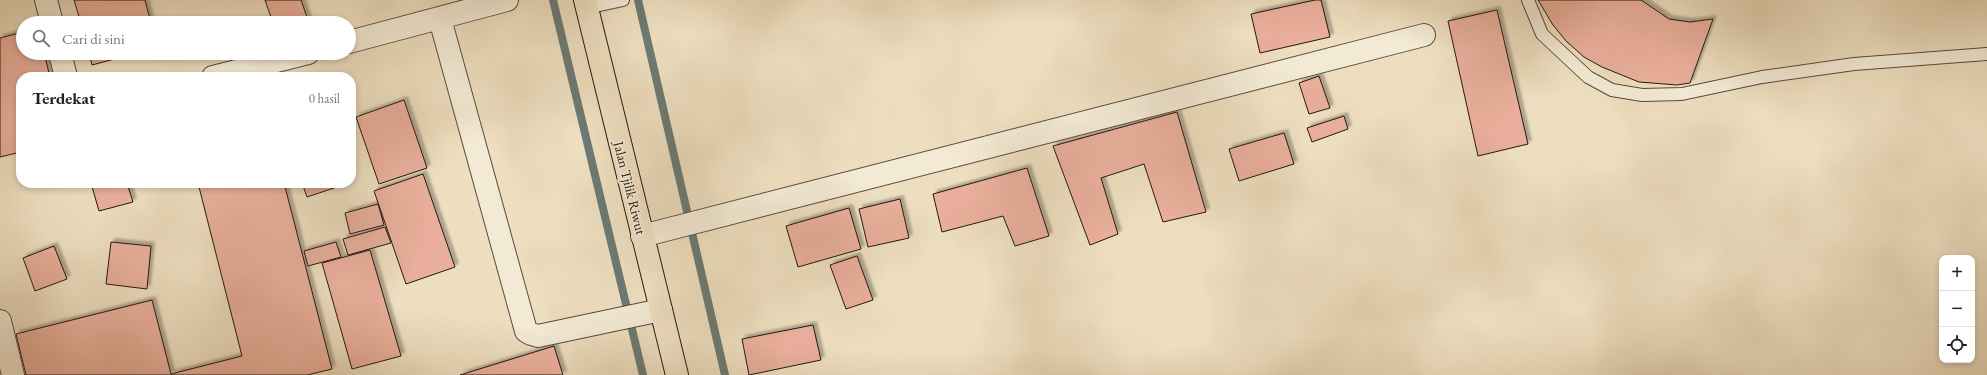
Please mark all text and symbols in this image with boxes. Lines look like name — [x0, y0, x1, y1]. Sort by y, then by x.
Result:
search box — [16, 16, 356, 60]
icon: search — [30, 27, 52, 49]
text: Cari di sini — [62, 29, 125, 48]
text: Terdekat — [32, 87, 95, 109]
text: 0 hasil — [309, 90, 340, 107]
street label: Jalan Tjilik Riwut — [609, 138, 650, 237]
map controls — [1939, 255, 1975, 363]
button: + — [1939, 255, 1975, 291]
button: − — [1939, 291, 1975, 327]
button: locate — [1939, 327, 1975, 363]

